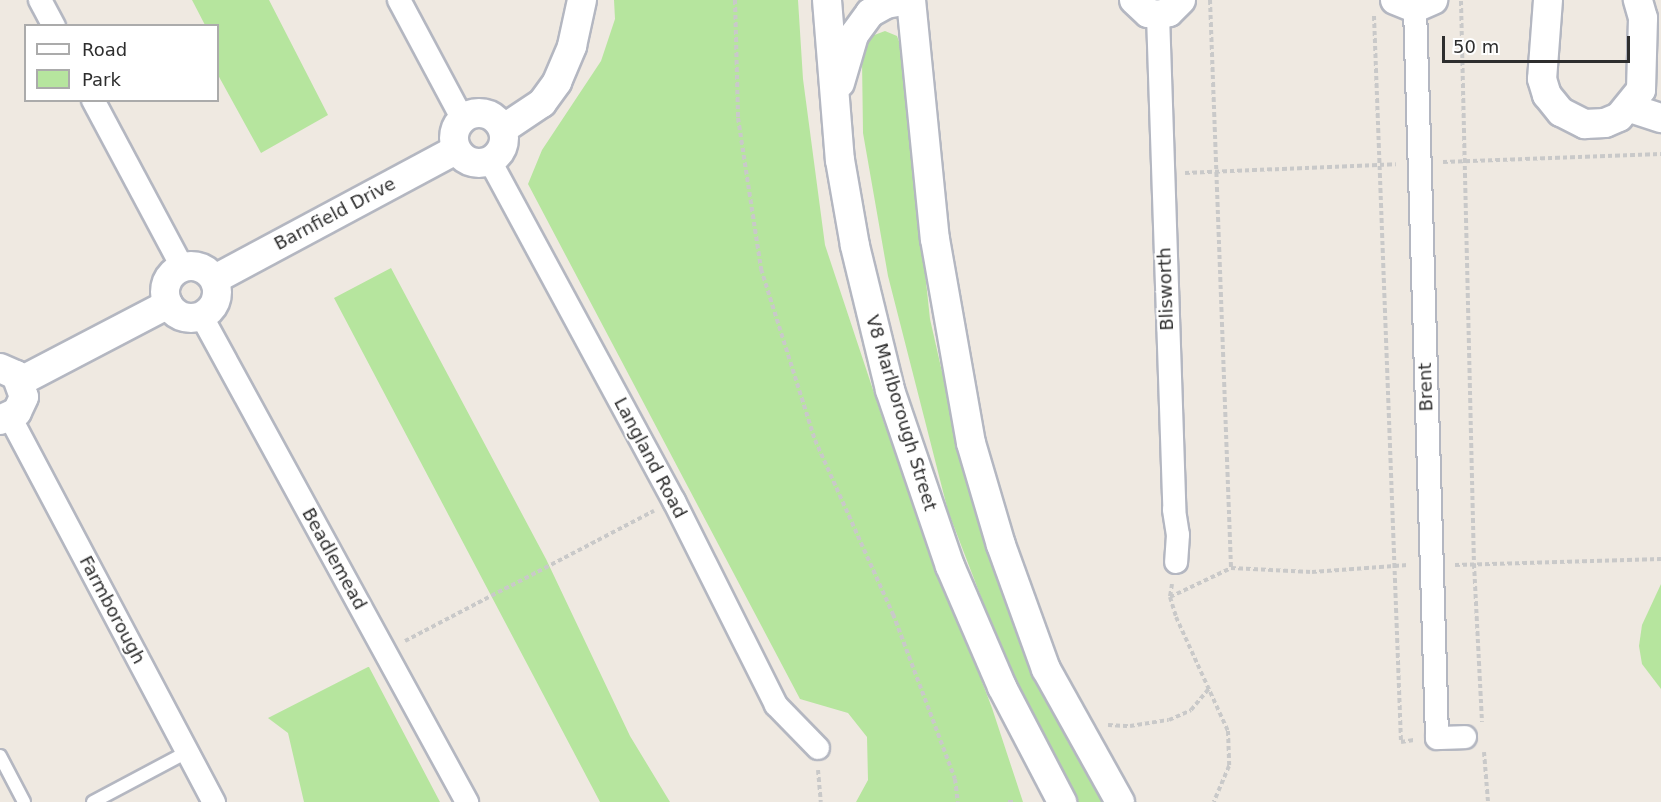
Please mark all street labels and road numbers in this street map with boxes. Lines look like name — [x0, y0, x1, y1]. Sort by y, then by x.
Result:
street label: Barnfield Drive — [271, 173, 399, 255]
street label: Blisworth — [1154, 247, 1178, 331]
street label: V8 Marlborough Street — [861, 313, 941, 513]
street label: Brent — [1414, 362, 1438, 412]
street label: Langland Road — [609, 394, 691, 522]
street label: Beadlemead — [297, 504, 371, 614]
street label: Farmborough — [75, 552, 149, 668]

